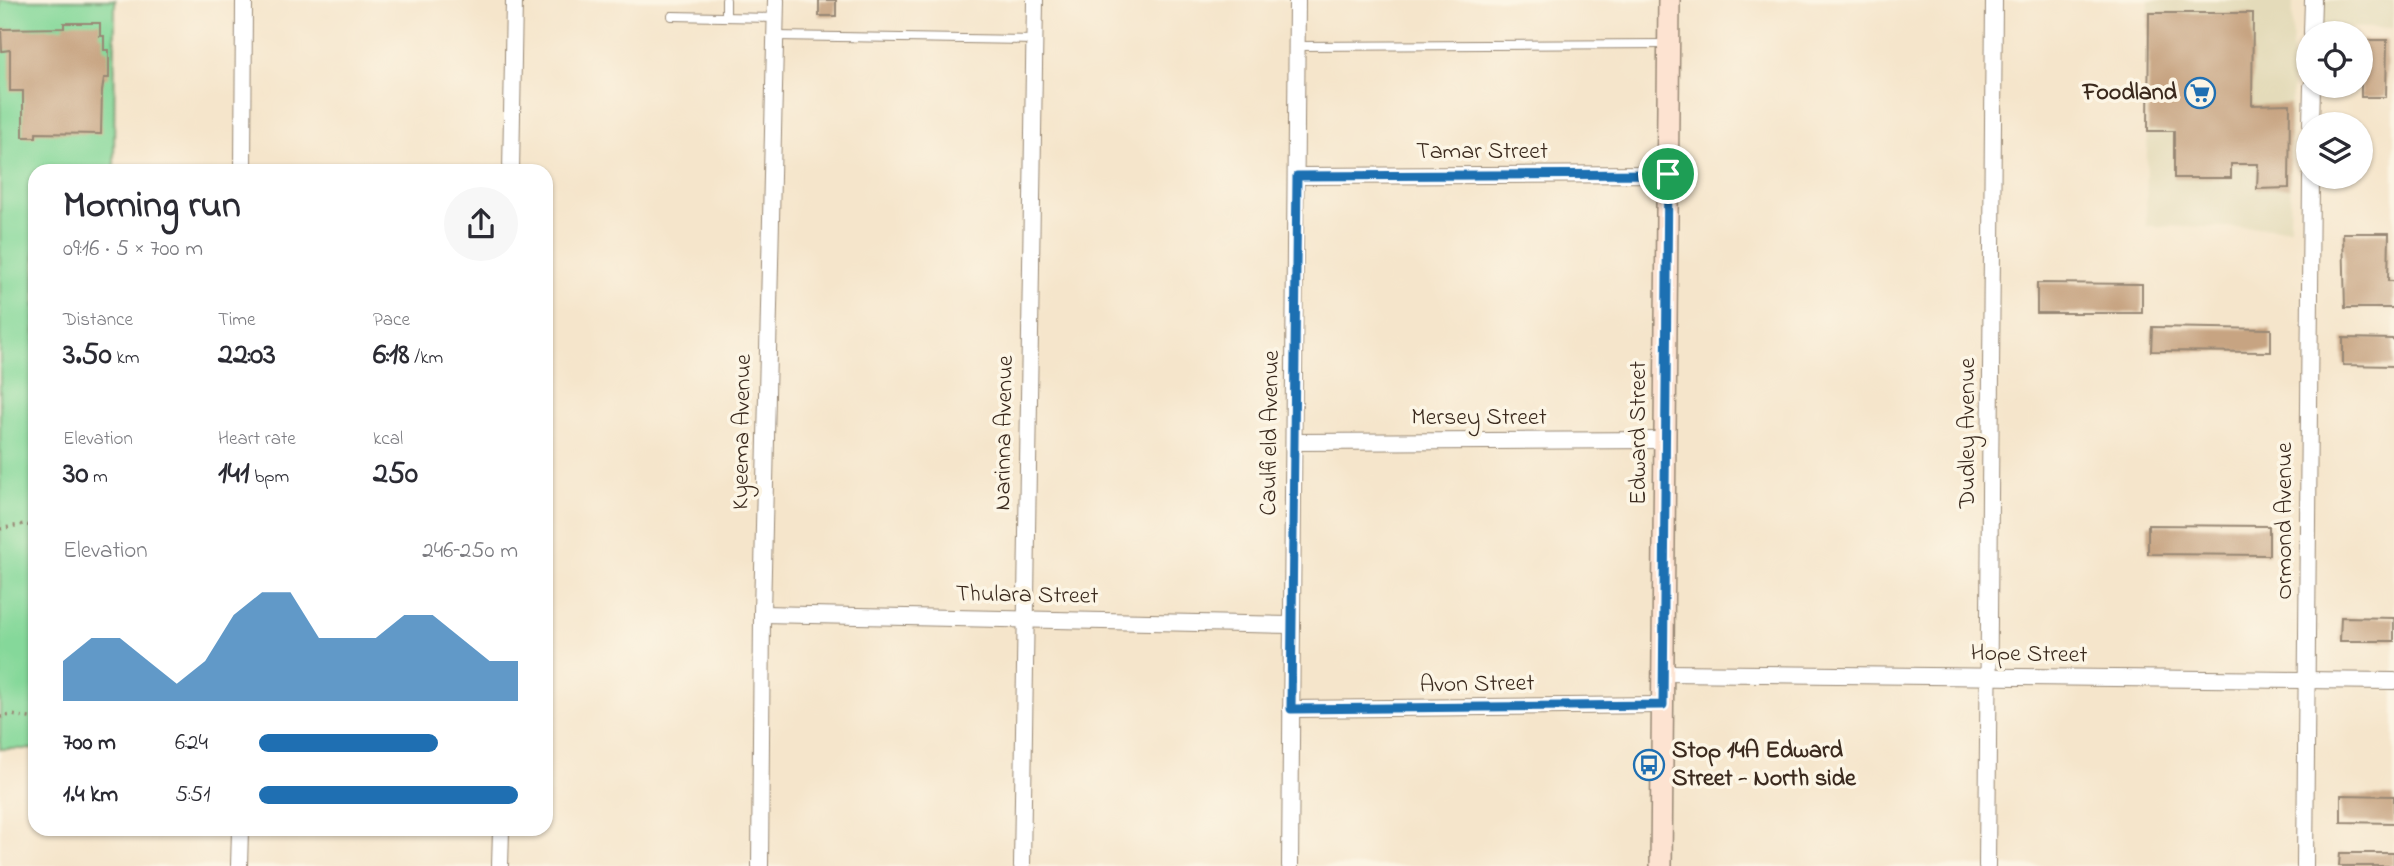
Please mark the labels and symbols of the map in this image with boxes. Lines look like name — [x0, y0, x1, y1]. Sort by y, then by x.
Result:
place label: Foodland — [2082, 76, 2178, 111]
supermarket icon: Foodland — [2183, 76, 2217, 110]
street label: Tamar Street — [1416, 135, 1548, 170]
pin — [1638, 144, 1698, 204]
street label: Caulfield Avenue — [1252, 350, 1290, 516]
street label: Kyeema Avenue — [724, 354, 763, 510]
street label: Narinna Avenue — [986, 355, 1024, 511]
street label: Dudley Avenue — [1951, 357, 1987, 509]
street label: Edward Street — [1622, 361, 1657, 505]
street label: Mersey Street — [1411, 401, 1547, 437]
street label: Ormond Avenue — [2268, 442, 2303, 600]
street label: Thulara Street — [955, 577, 1099, 615]
street label: Hope Street — [1970, 636, 2088, 674]
street label: Avon Street — [1419, 667, 1535, 703]
place label: Stop 14A Edward Street - North side — [1672, 734, 1857, 797]
bus stop icon: Stop 14A Edward Street - North side — [1632, 748, 1666, 782]

